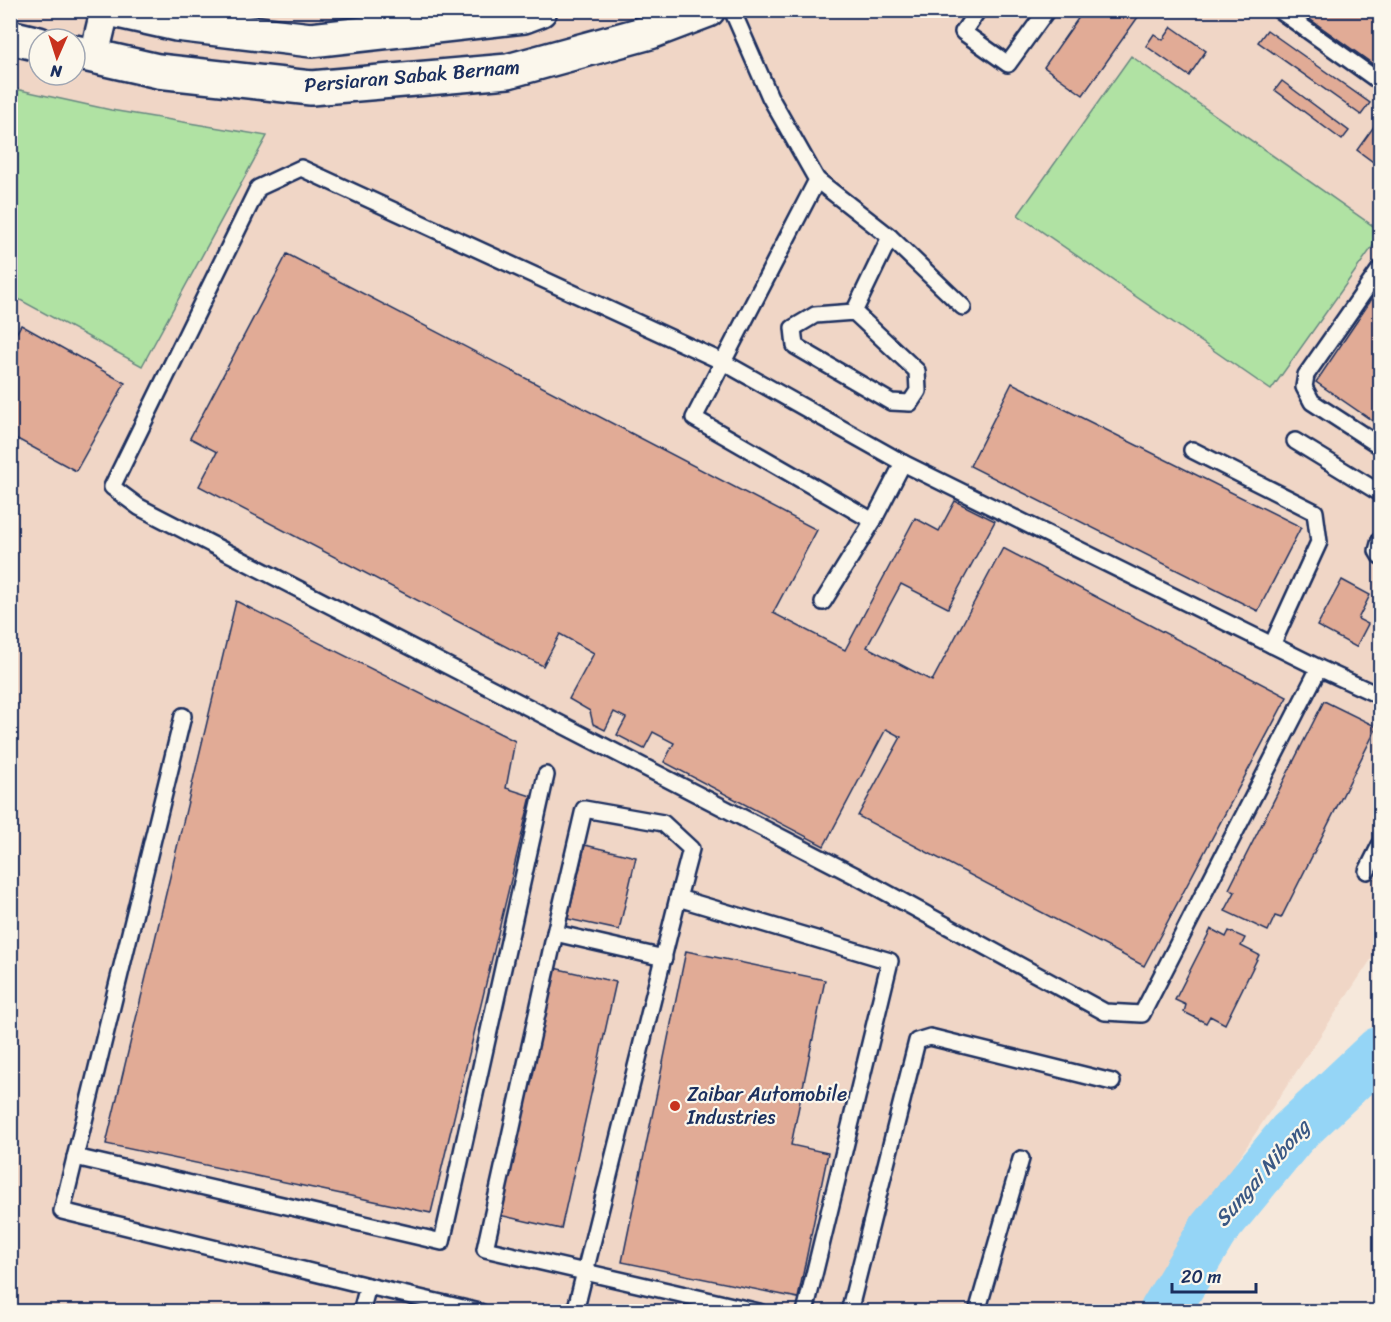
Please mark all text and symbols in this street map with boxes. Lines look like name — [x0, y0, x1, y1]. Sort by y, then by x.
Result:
north arrow — [27, 27, 87, 87]
street label: Persiaran Sabak Bernam — [303, 49, 521, 103]
text: N — [49, 57, 64, 86]
place label: Zaibar Automobile Industries — [686, 1077, 847, 1135]
marker: Zaibar Automobile Industries — [668, 1099, 682, 1113]
water label: Sungai Nibong — [1204, 1109, 1321, 1235]
scale bar — [1172, 1256, 1256, 1294]
text: 20 m — [1181, 1261, 1221, 1293]

